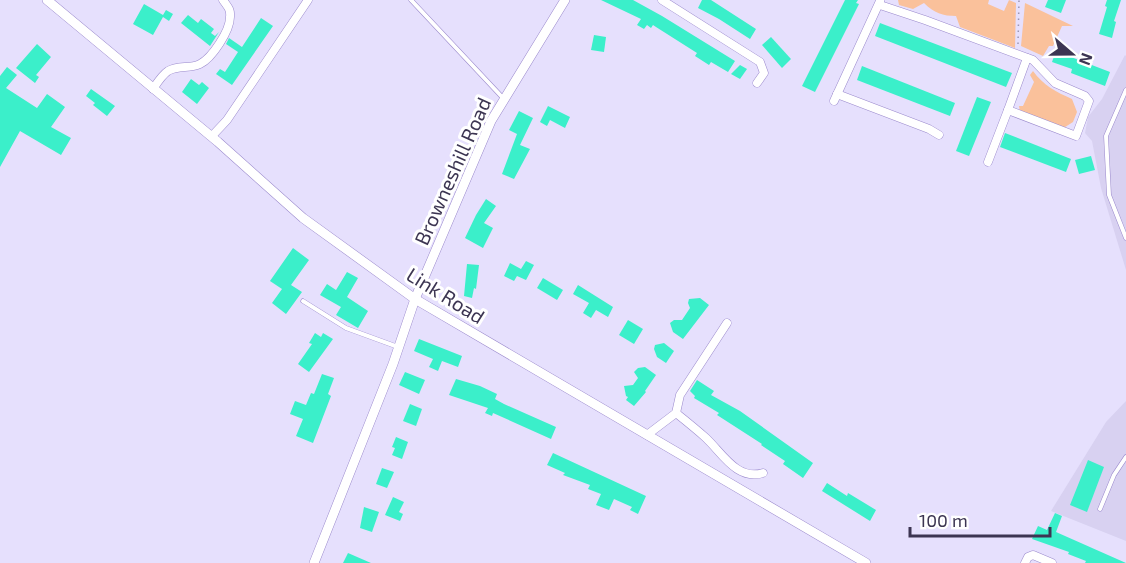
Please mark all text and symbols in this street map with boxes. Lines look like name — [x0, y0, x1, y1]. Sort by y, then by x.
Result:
north arrow — [1042, 24, 1102, 84]
text: N — [1076, 51, 1097, 68]
street label: Browneshill Road — [409, 94, 495, 248]
street label: Link Road — [403, 262, 489, 328]
scale bar — [910, 500, 1050, 538]
text: 100 m — [919, 509, 968, 531]

